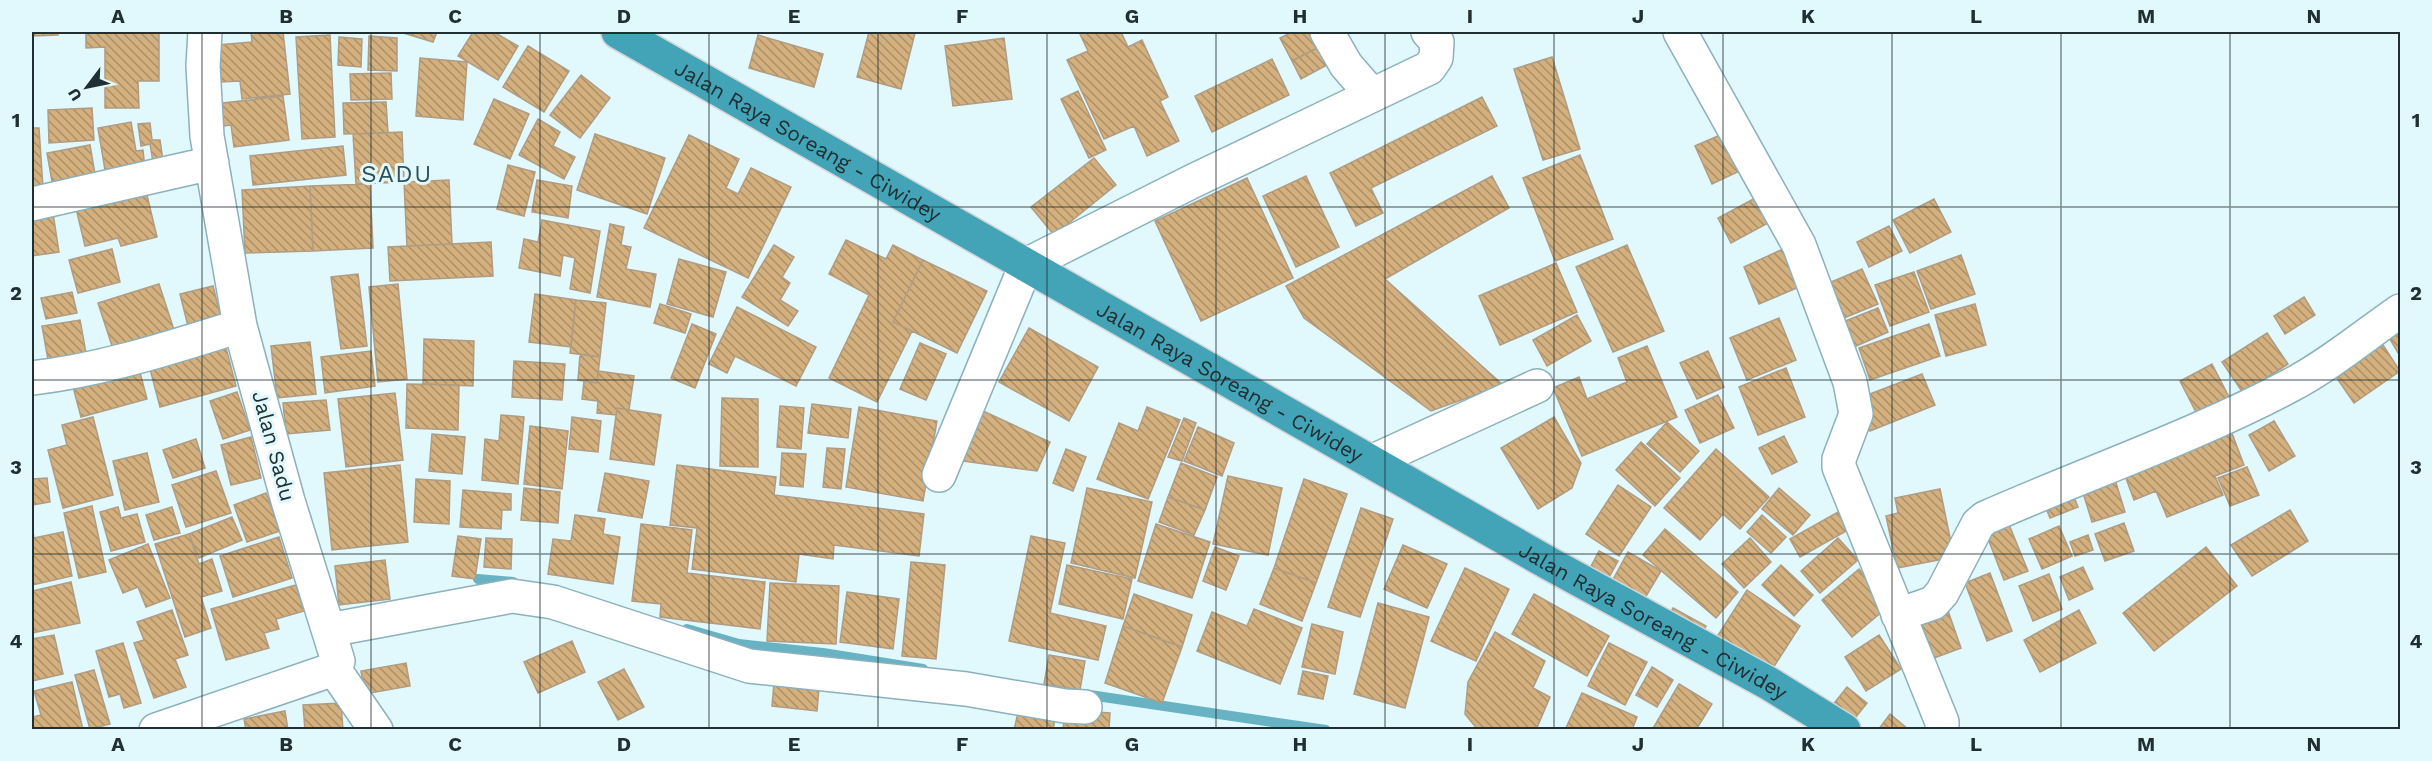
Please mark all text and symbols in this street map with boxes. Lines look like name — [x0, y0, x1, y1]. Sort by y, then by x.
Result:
text: A — [111, 4, 125, 28]
text: B — [279, 4, 293, 28]
text: C — [448, 4, 462, 28]
text: D — [617, 4, 631, 28]
text: E — [788, 4, 800, 28]
text: F — [956, 4, 968, 28]
text: G — [1125, 4, 1139, 28]
text: H — [1293, 4, 1307, 28]
text: I — [1467, 4, 1473, 28]
text: J — [1632, 4, 1644, 28]
text: K — [1801, 4, 1815, 28]
text: L — [1970, 4, 1982, 28]
text: M — [2137, 4, 2155, 28]
text: N — [2307, 4, 2321, 28]
street label: Jalan Raya Soreang - Ciwidey — [671, 55, 946, 227]
north arrow — [57, 57, 117, 117]
text: U — [64, 85, 86, 105]
text: 1 — [12, 108, 20, 132]
text: 1 — [2412, 108, 2420, 132]
district label: SADU — [361, 160, 433, 188]
text: 2 — [10, 281, 22, 305]
text: 2 — [2410, 281, 2422, 305]
street label: Jalan Raya Soreang - Ciwidey — [1093, 296, 1368, 467]
street label: Jalan Sadu — [247, 388, 301, 504]
text: 3 — [10, 455, 22, 479]
text: 3 — [2410, 455, 2422, 479]
street label: Jalan Raya Soreang - Ciwidey — [1515, 537, 1792, 705]
text: 4 — [10, 629, 23, 653]
text: 4 — [2410, 629, 2423, 653]
text: A — [111, 732, 125, 756]
text: B — [279, 732, 293, 756]
text: C — [448, 732, 462, 756]
text: D — [617, 732, 631, 756]
text: E — [788, 732, 800, 756]
text: F — [956, 732, 968, 756]
text: G — [1125, 732, 1139, 756]
text: H — [1293, 732, 1307, 756]
text: I — [1467, 732, 1473, 756]
text: J — [1632, 732, 1644, 756]
text: K — [1801, 732, 1815, 756]
text: L — [1970, 732, 1982, 756]
text: M — [2137, 732, 2155, 756]
text: N — [2307, 732, 2321, 756]

